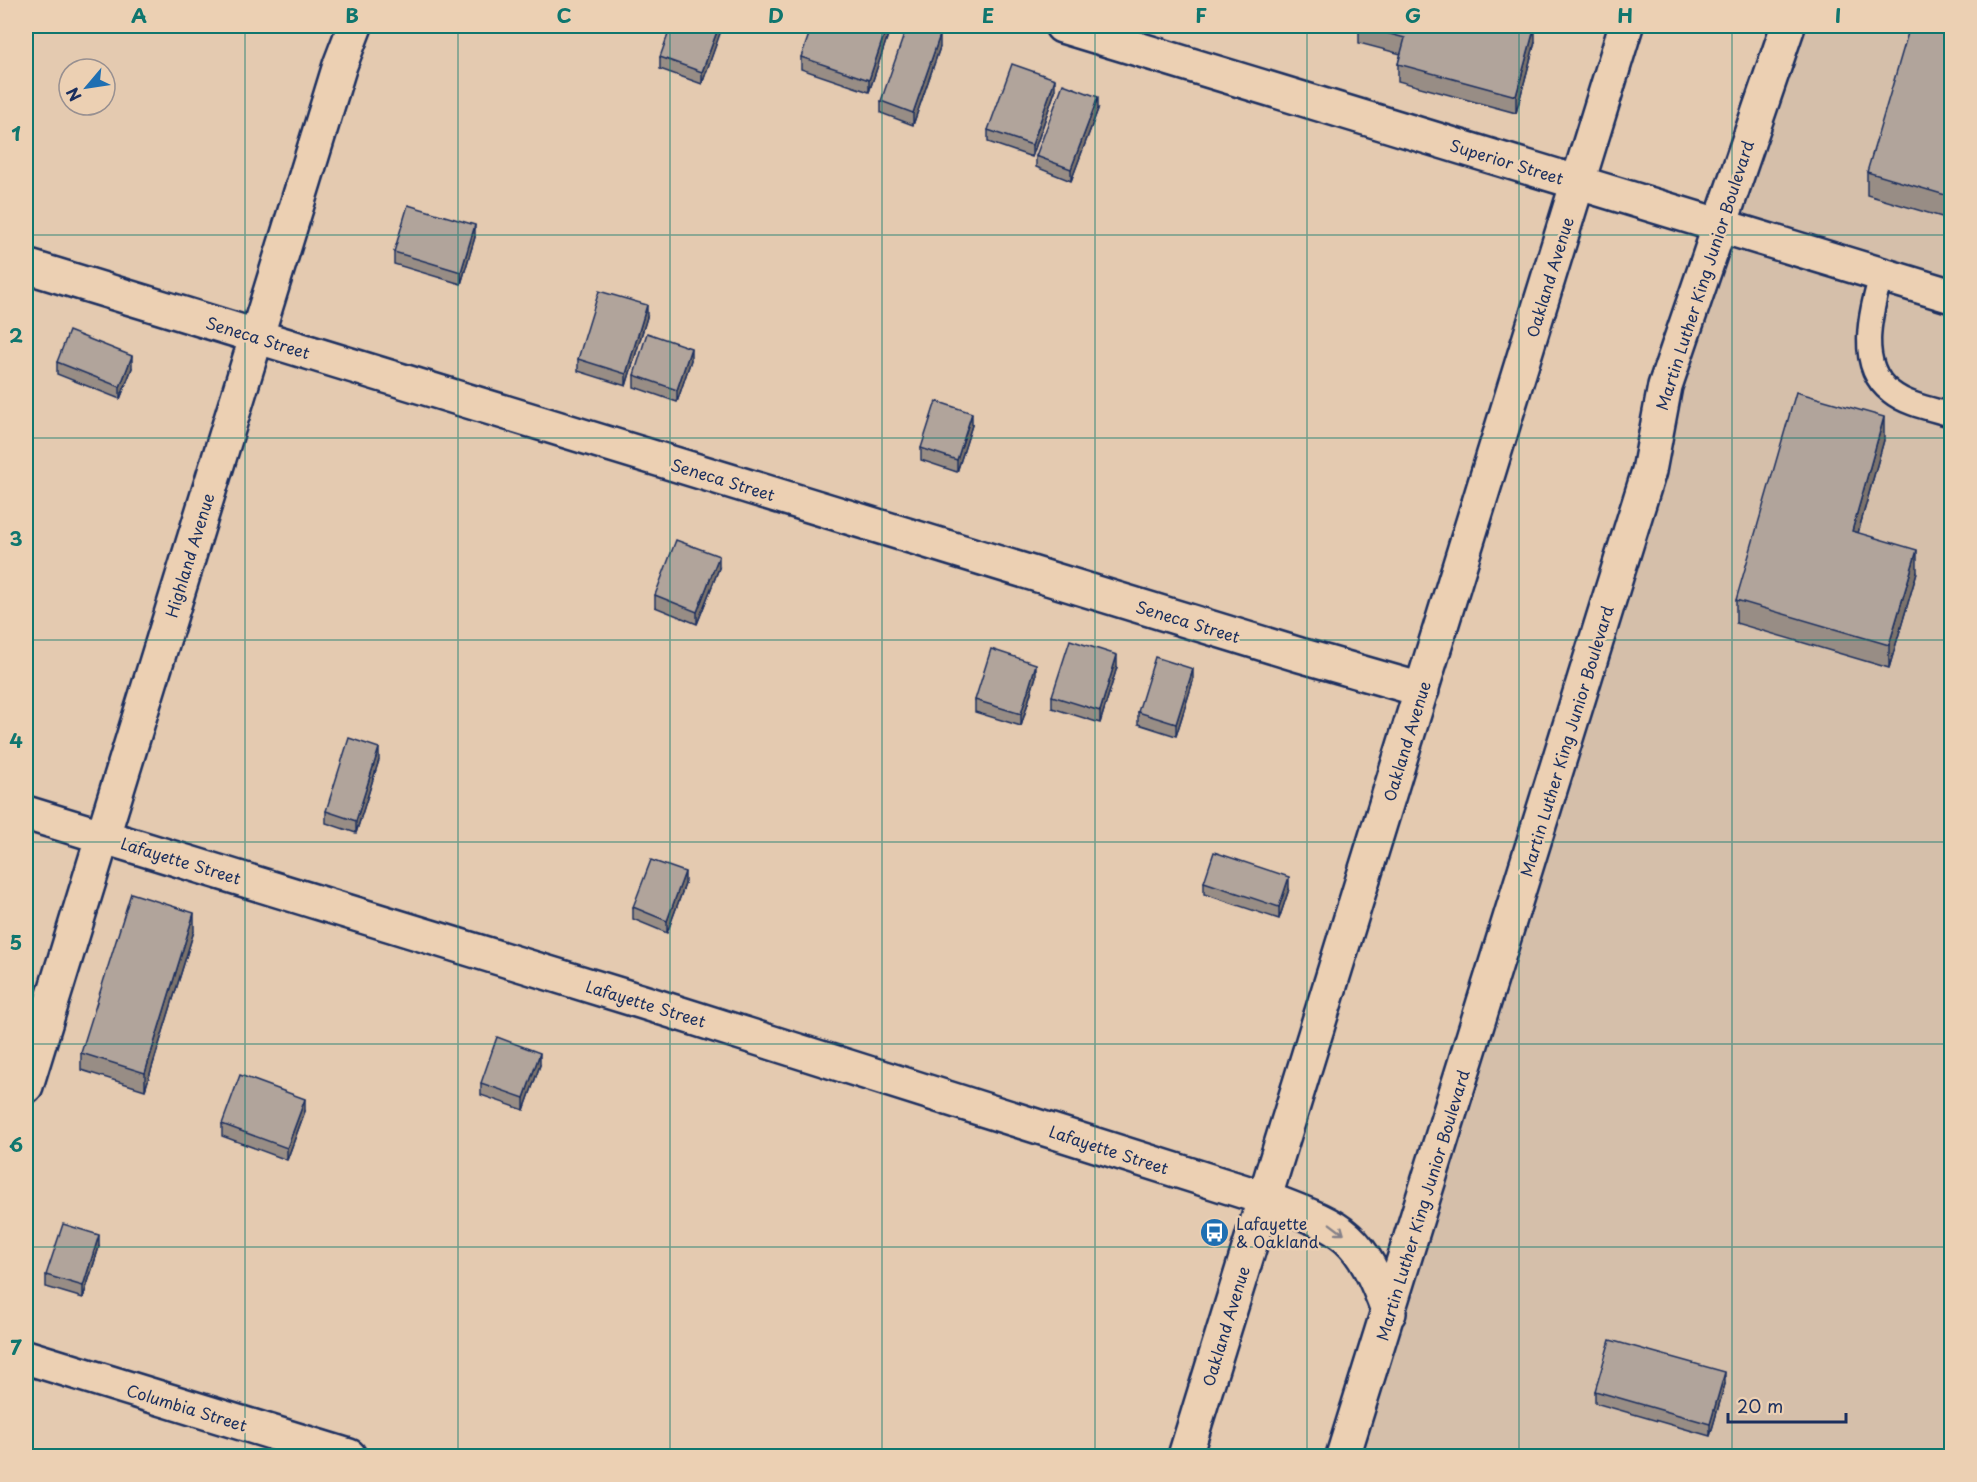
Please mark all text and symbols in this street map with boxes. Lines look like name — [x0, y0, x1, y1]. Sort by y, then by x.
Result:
text: A — [131, 0, 147, 30]
text: B — [345, 0, 359, 30]
text: C — [556, 0, 572, 30]
text: D — [768, 0, 784, 30]
text: E — [982, 0, 994, 30]
text: F — [1195, 0, 1207, 30]
text: G — [1405, 0, 1421, 30]
text: H — [1617, 0, 1633, 30]
text: I — [1835, 0, 1841, 30]
north arrow — [57, 57, 117, 117]
text: N — [59, 83, 87, 106]
text: 1 — [11, 118, 21, 148]
street label: Superior Street — [1447, 132, 1567, 190]
street label: Martin Luther King Junior Boulevard — [1649, 137, 1759, 413]
street label: Oakland Avenue — [1519, 214, 1579, 340]
street label: Seneca Street — [203, 310, 313, 364]
text: 2 — [9, 320, 23, 350]
street label: Seneca Street — [668, 452, 778, 506]
street label: Highland Avenue — [159, 490, 219, 620]
text: 3 — [9, 523, 23, 553]
street label: Seneca Street — [1133, 594, 1243, 648]
street label: Martin Luther King Junior Boulevard — [1513, 602, 1619, 879]
street label: Oakland Avenue — [1376, 678, 1436, 804]
text: 4 — [9, 725, 23, 755]
street label: Lafayette Street — [118, 830, 244, 890]
text: 5 — [10, 927, 22, 957]
street label: Lafayette Street — [583, 973, 709, 1033]
street label: Martin Luther King Junior Boulevard — [1369, 1066, 1475, 1343]
street label: Lafayette Street — [1046, 1118, 1172, 1180]
text: 6 — [9, 1129, 23, 1159]
place label: Lafayette & Oakland — [1236, 1211, 1319, 1253]
bus stop icon: Lafayette & Oakland — [1199, 1216, 1231, 1248]
one-way arrow — [1328, 1222, 1344, 1235]
street label: Oakland Avenue — [1195, 1263, 1255, 1389]
text: 7 — [10, 1332, 22, 1362]
street label: Columbia Street — [124, 1377, 251, 1437]
scale bar — [1728, 1386, 1846, 1424]
text: 20 m — [1737, 1392, 1783, 1419]

